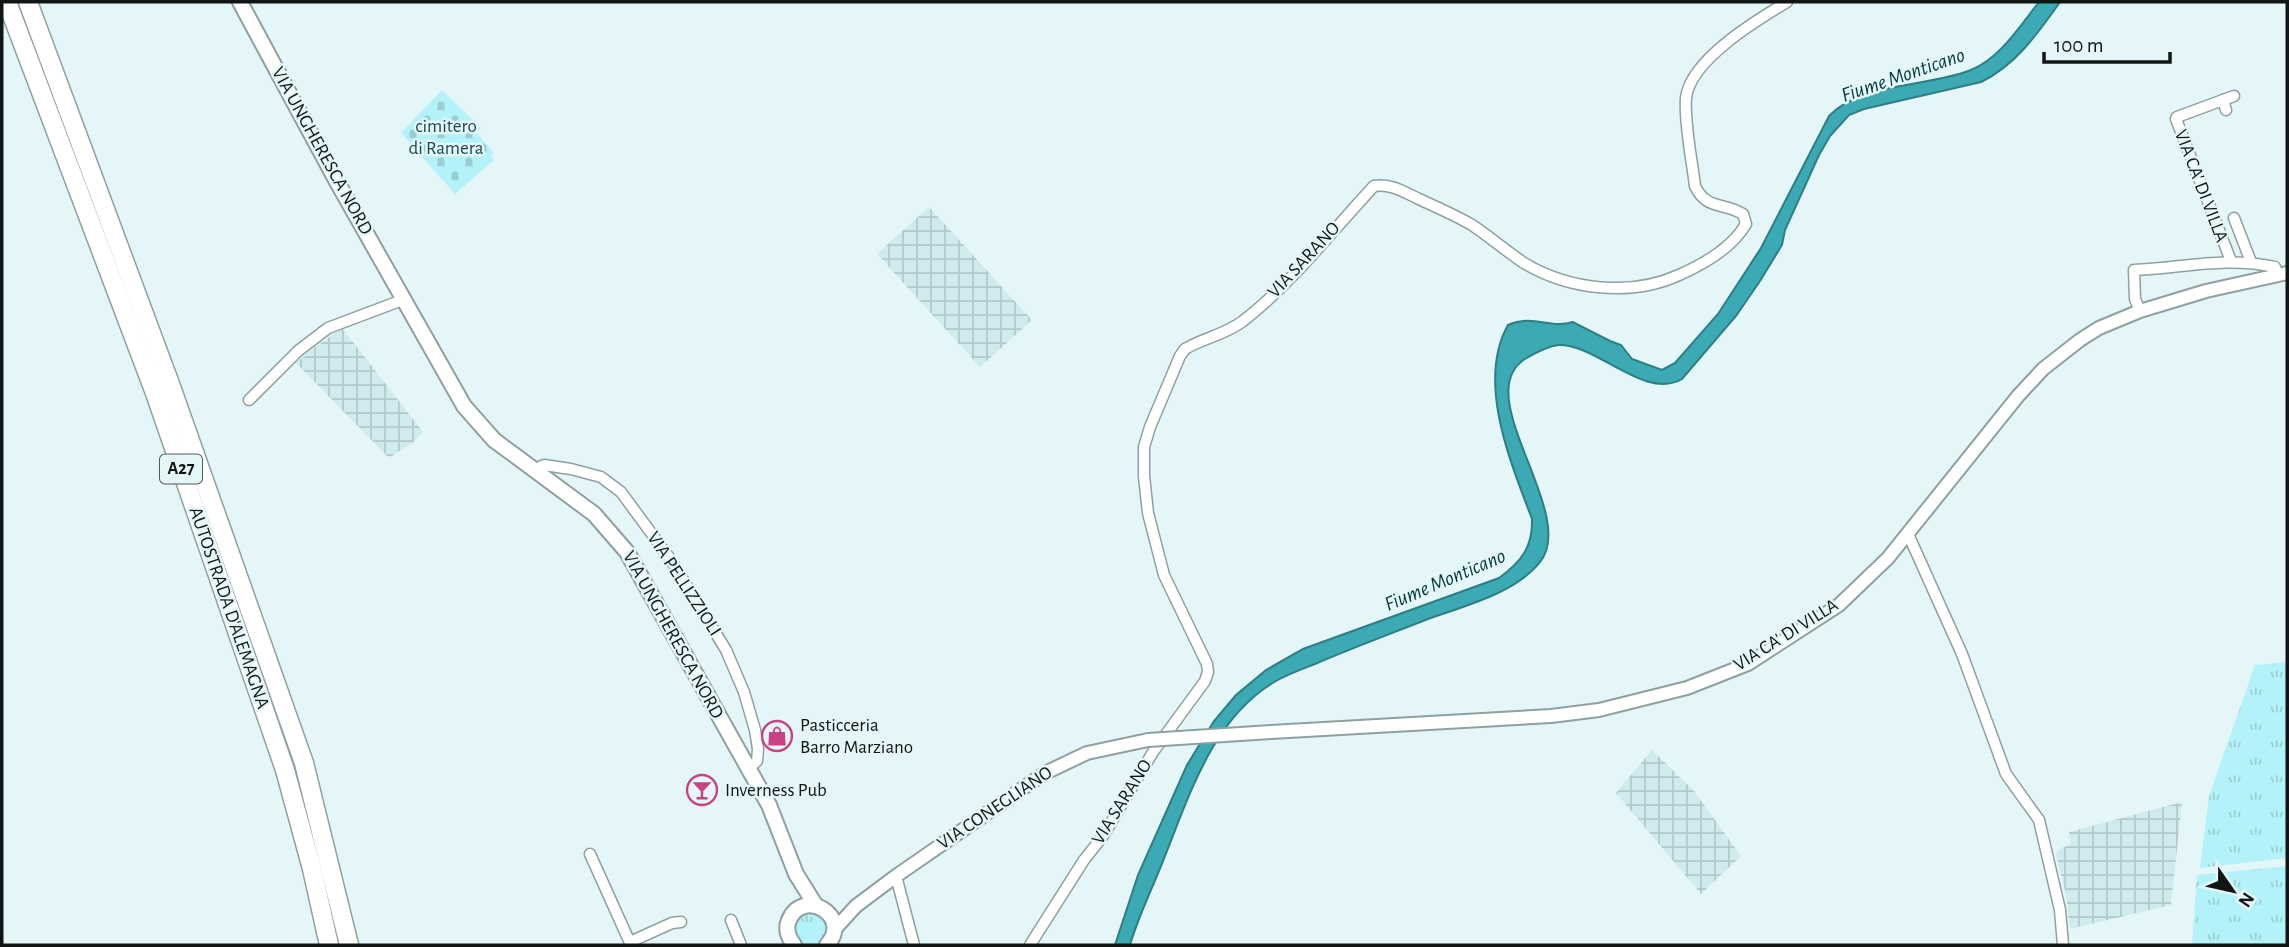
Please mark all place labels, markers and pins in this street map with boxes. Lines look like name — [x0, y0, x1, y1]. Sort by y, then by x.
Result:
place label: Pasticceria Barro Marziano — [800, 716, 913, 757]
shop icon: Pasticceria Barro Marziano — [760, 719, 794, 753]
bar icon: Inverness Pub — [685, 773, 719, 807]
place label: Inverness Pub — [725, 781, 827, 800]

